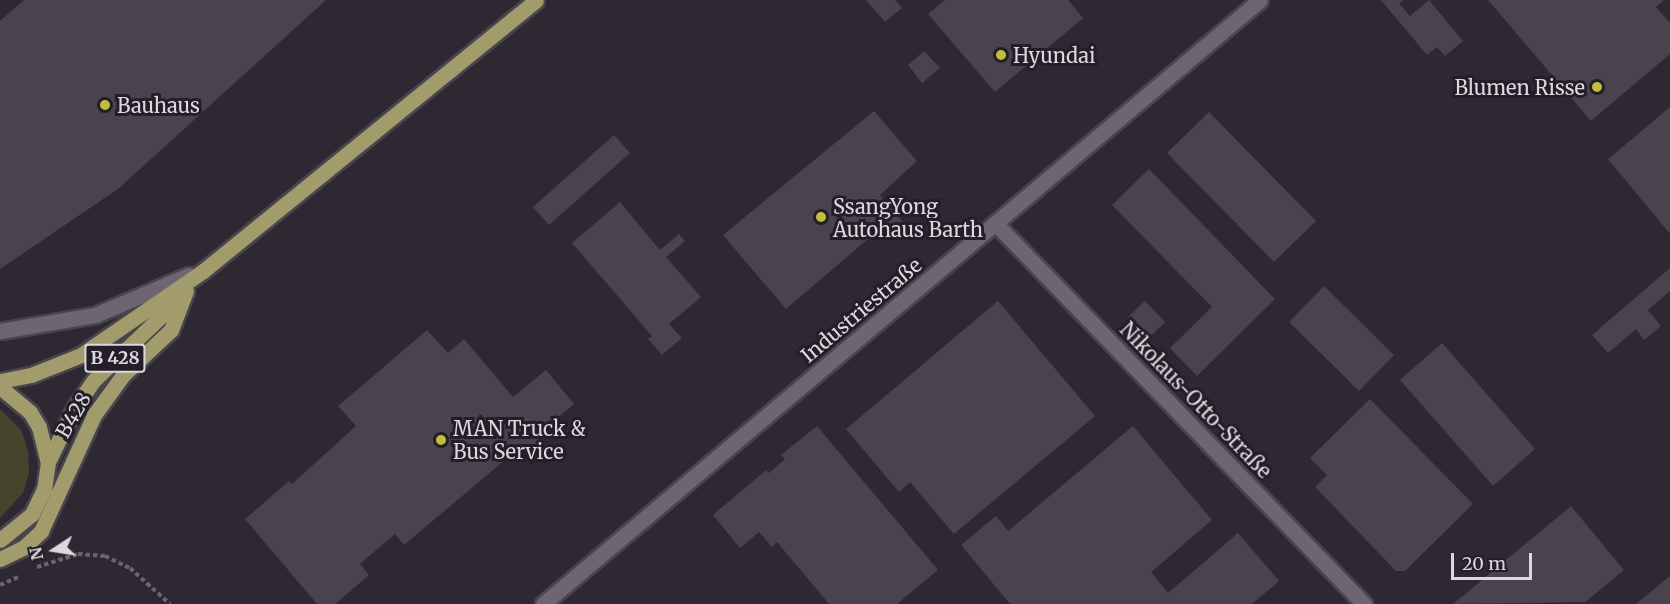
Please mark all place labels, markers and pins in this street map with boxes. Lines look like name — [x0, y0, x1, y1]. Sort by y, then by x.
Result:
place label: Hyundai — [1013, 43, 1096, 67]
marker: Hyundai — [994, 48, 1008, 62]
place label: Blumen Risse — [1455, 75, 1585, 99]
marker: Blumen Risse — [1590, 80, 1604, 94]
place label: Bauhaus — [117, 93, 200, 117]
marker: Bauhaus — [98, 98, 112, 112]
place label: SsangYong Autohaus Barth — [833, 194, 983, 241]
marker: SsangYong Autohaus Barth — [814, 210, 828, 224]
place label: MAN Truck & Bus Service — [453, 416, 586, 463]
marker: MAN Truck & Bus Service — [434, 433, 448, 447]

